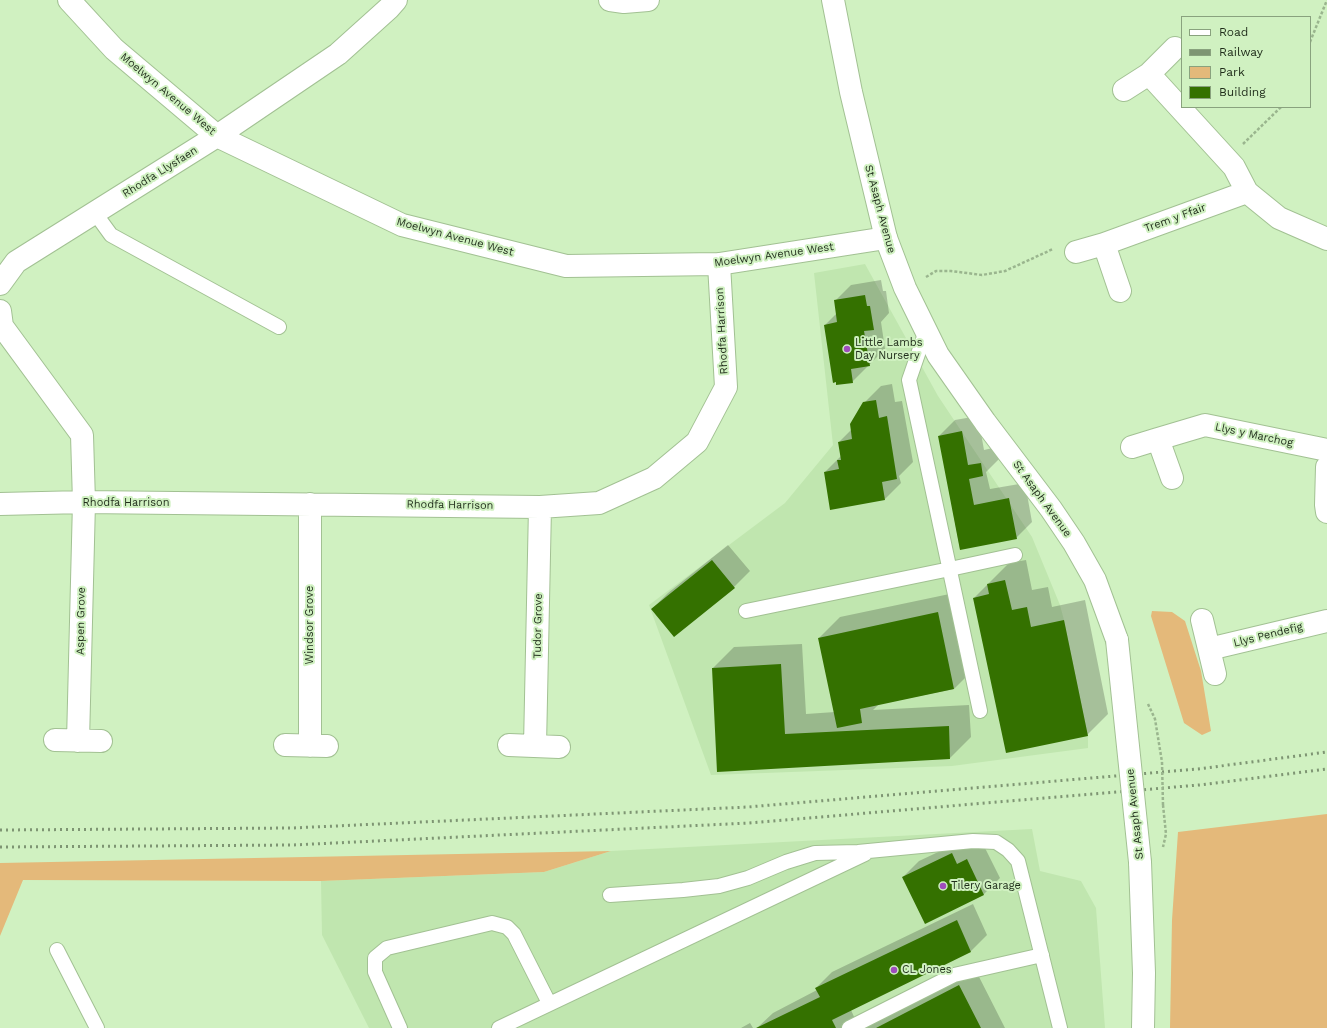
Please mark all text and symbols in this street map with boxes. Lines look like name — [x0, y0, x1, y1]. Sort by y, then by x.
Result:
legend — [1181, 16, 1311, 108]
text: Road — [1219, 25, 1248, 39]
text: Railway — [1219, 45, 1263, 59]
street label: Moelwyn Avenue West — [118, 50, 218, 138]
text: Park — [1219, 65, 1245, 79]
text: Building — [1219, 85, 1266, 99]
street label: Rhodfa Llysfaen — [120, 144, 200, 200]
street label: St Asaph Avenue — [862, 163, 898, 255]
street label: Trem y Ffair — [1142, 201, 1208, 235]
street label: Moelwyn Avenue West — [395, 215, 515, 259]
street label: Moelwyn Avenue West — [713, 240, 835, 270]
street label: Rhodfa Harrison — [713, 287, 731, 375]
place label: Little Lambs Day Nursery — [855, 336, 922, 362]
marker: Little Lambs Day Nursery — [842, 344, 852, 354]
street label: Llys y Marchog — [1214, 420, 1294, 450]
street label: St Asaph Avenue — [1010, 458, 1074, 540]
street label: Rhodfa Harrison — [83, 496, 169, 510]
street label: Rhodfa Harrison — [406, 498, 494, 512]
street label: Windsor Grove — [303, 586, 317, 664]
street label: Aspen Grove — [74, 587, 88, 655]
street label: Tudor Grove — [531, 593, 545, 659]
street label: Llys Pendefig — [1232, 620, 1304, 650]
street label: St Asaph Avenue — [1124, 768, 1146, 860]
place label: Tilery Garage — [951, 879, 1021, 893]
marker: Tilery Garage — [938, 881, 948, 891]
place label: CL Jones — [902, 963, 952, 977]
marker: CL Jones — [889, 965, 899, 975]

